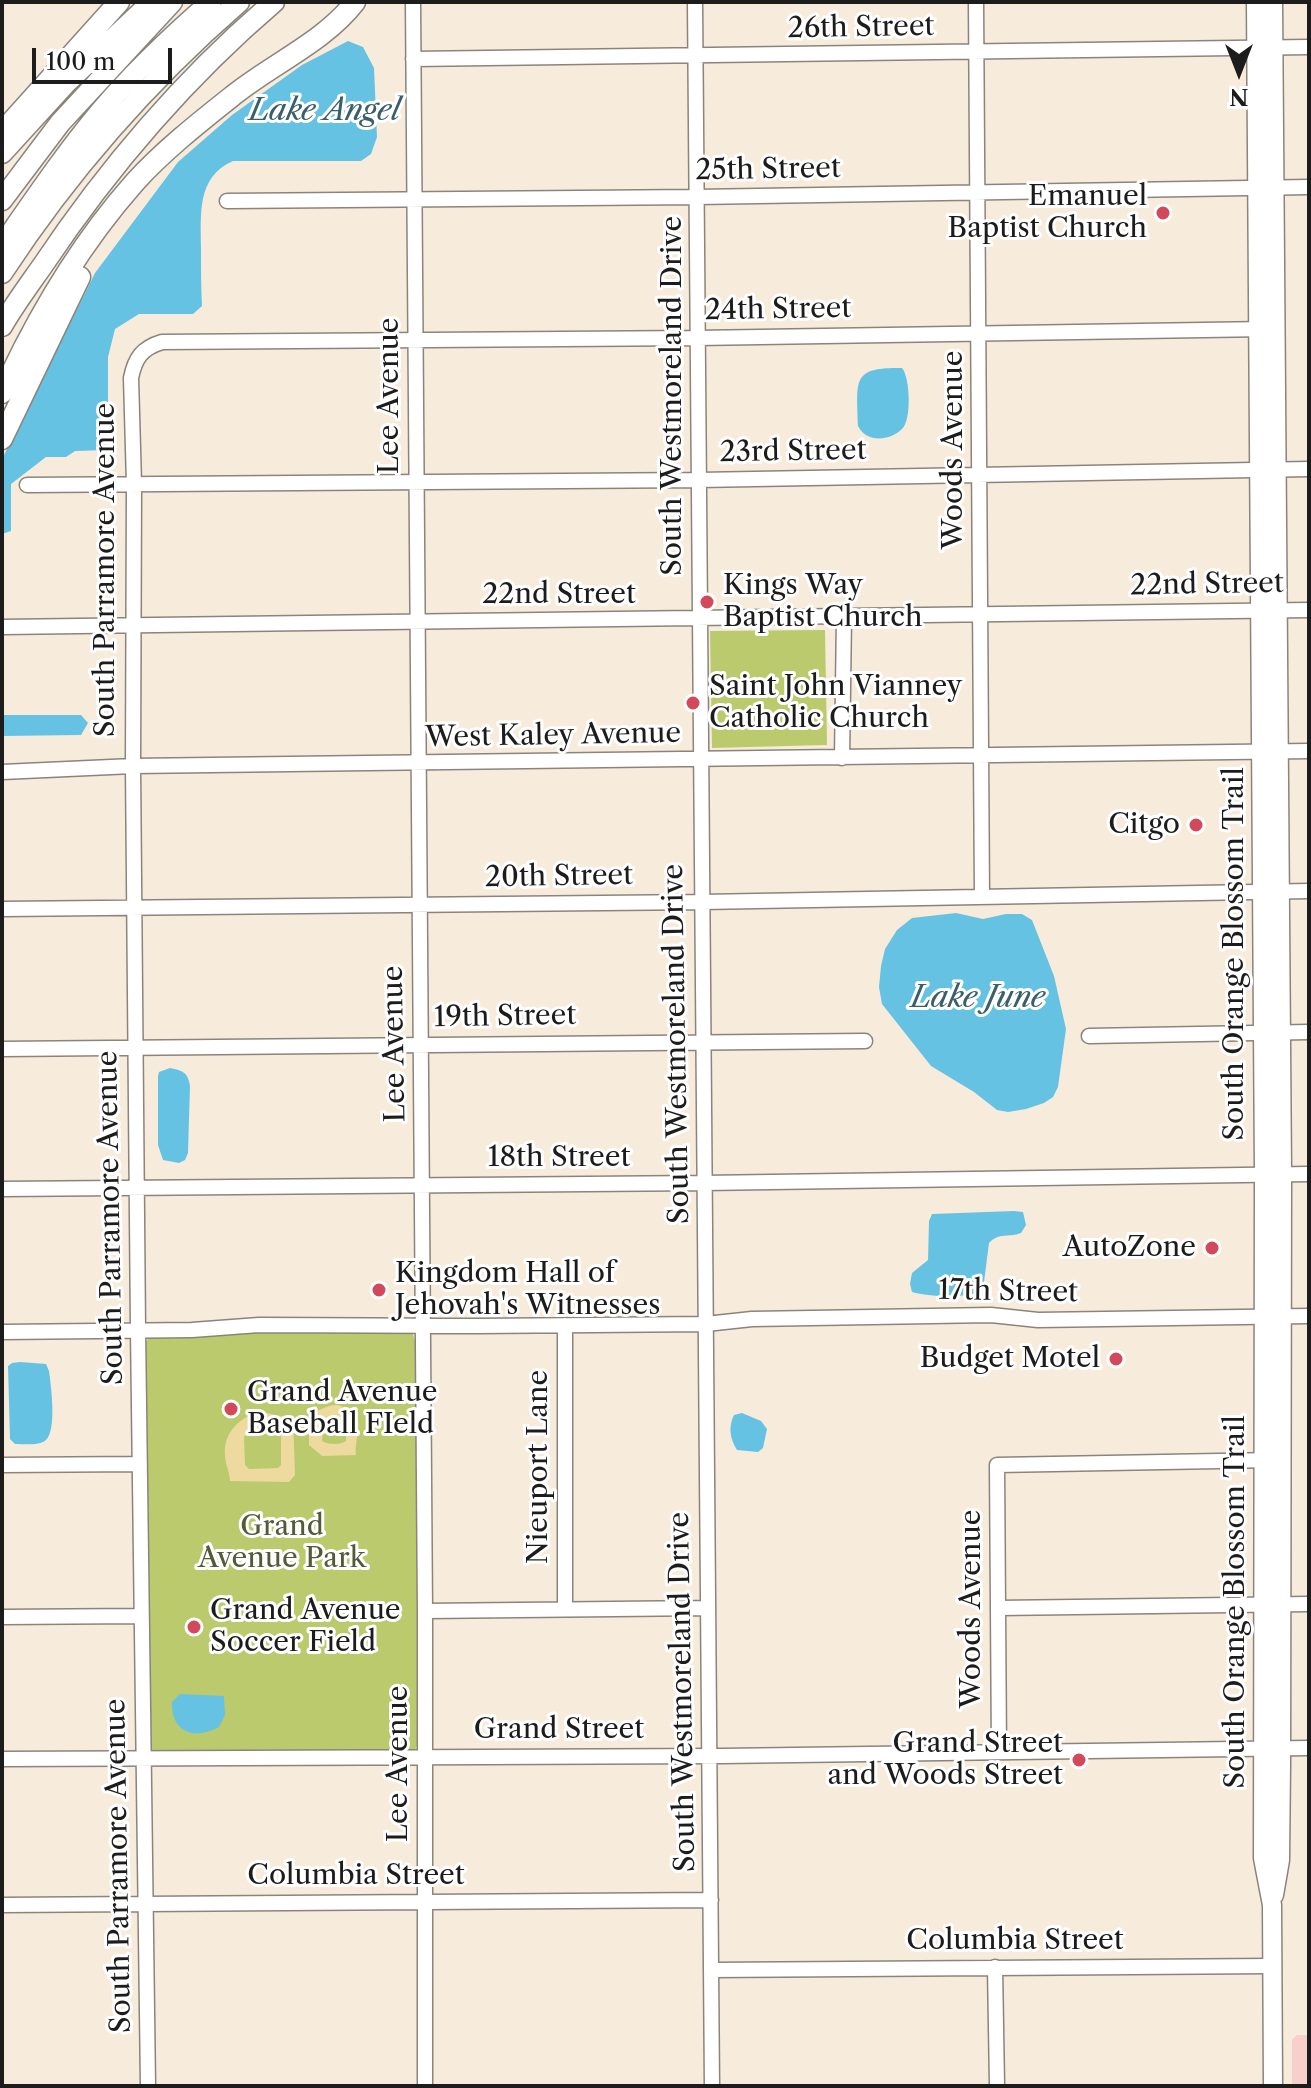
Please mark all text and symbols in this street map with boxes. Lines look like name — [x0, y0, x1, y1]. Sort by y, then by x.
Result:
street label: 26th Street — [787, 10, 935, 46]
scale bar — [36, 32, 176, 82]
north arrow — [1199, 32, 1279, 112]
text: 100 m — [46, 47, 115, 76]
text: N — [1229, 83, 1249, 110]
water label: Lake Angel — [249, 93, 401, 129]
street label: 25th Street — [695, 152, 841, 188]
place label: Emanuel Baptist Church — [948, 180, 1147, 246]
marker: Emanuel Baptist Church — [1154, 204, 1172, 222]
street label: South Westmoreland Drive — [656, 216, 690, 576]
street label: 24th Street — [704, 292, 852, 328]
street label: Lee Avenue — [373, 318, 407, 474]
street label: Woods Avenue — [937, 351, 971, 549]
street label: South Parramore Avenue — [89, 403, 123, 737]
street label: 23rd Street — [719, 434, 867, 470]
street label: 22nd Street — [1130, 567, 1284, 603]
place label: Kings Way Baptist Church — [723, 569, 922, 635]
street label: 22nd Street — [482, 578, 636, 612]
marker: Kings Way Baptist Church — [698, 593, 716, 611]
place label: Saint John Vianney Catholic Church — [709, 670, 962, 736]
marker: Saint John Vianney Catholic Church — [684, 694, 702, 712]
street label: West Kaley Avenue — [425, 717, 681, 755]
street label: South Orange Blossom Trail — [1218, 767, 1252, 1141]
place label: Citgo — [1108, 808, 1180, 842]
marker: Citgo — [1187, 816, 1205, 834]
street label: 20th Street — [485, 859, 633, 895]
street label: South Westmoreland Drive — [657, 864, 697, 1224]
street label: Lee Avenue — [377, 965, 413, 1123]
water label: Lake June — [911, 980, 1045, 1016]
street label: 19th Street — [434, 999, 576, 1035]
street label: South Parramore Avenue — [91, 1050, 131, 1386]
street label: 18th Street — [488, 1141, 630, 1175]
place label: AutoZone — [1063, 1231, 1196, 1265]
marker: AutoZone — [1203, 1239, 1221, 1257]
place label: Kingdom Hall of Jehovah's Witnesses — [395, 1257, 660, 1323]
street label: 17th Street — [938, 1274, 1078, 1310]
marker: Kingdom Hall of Jehovah's Witnesses — [370, 1281, 388, 1299]
place label: Budget Motel — [920, 1342, 1100, 1376]
marker: Budget Motel — [1107, 1350, 1125, 1368]
street label: Nieuport Lane — [522, 1370, 556, 1564]
place label: Grand Avenue Baseball FIeld — [247, 1376, 438, 1442]
marker: Grand Avenue Baseball FIeld — [222, 1400, 240, 1418]
street label: South Orange Blossom Trail — [1219, 1415, 1253, 1789]
park label: Grand Avenue Park — [198, 1510, 366, 1576]
street label: Woods Avenue — [955, 1510, 989, 1708]
street label: South Westmoreland Drive — [663, 1512, 703, 1872]
place label: Grand Avenue Soccer Field — [210, 1594, 401, 1660]
marker: Grand Avenue Soccer Field — [185, 1618, 203, 1636]
street label: Lee Avenue — [382, 1686, 416, 1842]
street label: South Parramore Avenue — [99, 1698, 139, 2034]
street label: Grand Street — [474, 1713, 644, 1747]
place label: Grand Street and Woods Street — [827, 1727, 1063, 1793]
marker: Grand Street and Woods Street — [1070, 1751, 1088, 1769]
street label: Columbia Street — [247, 1859, 465, 1893]
street label: Columbia Street — [906, 1924, 1124, 1958]

